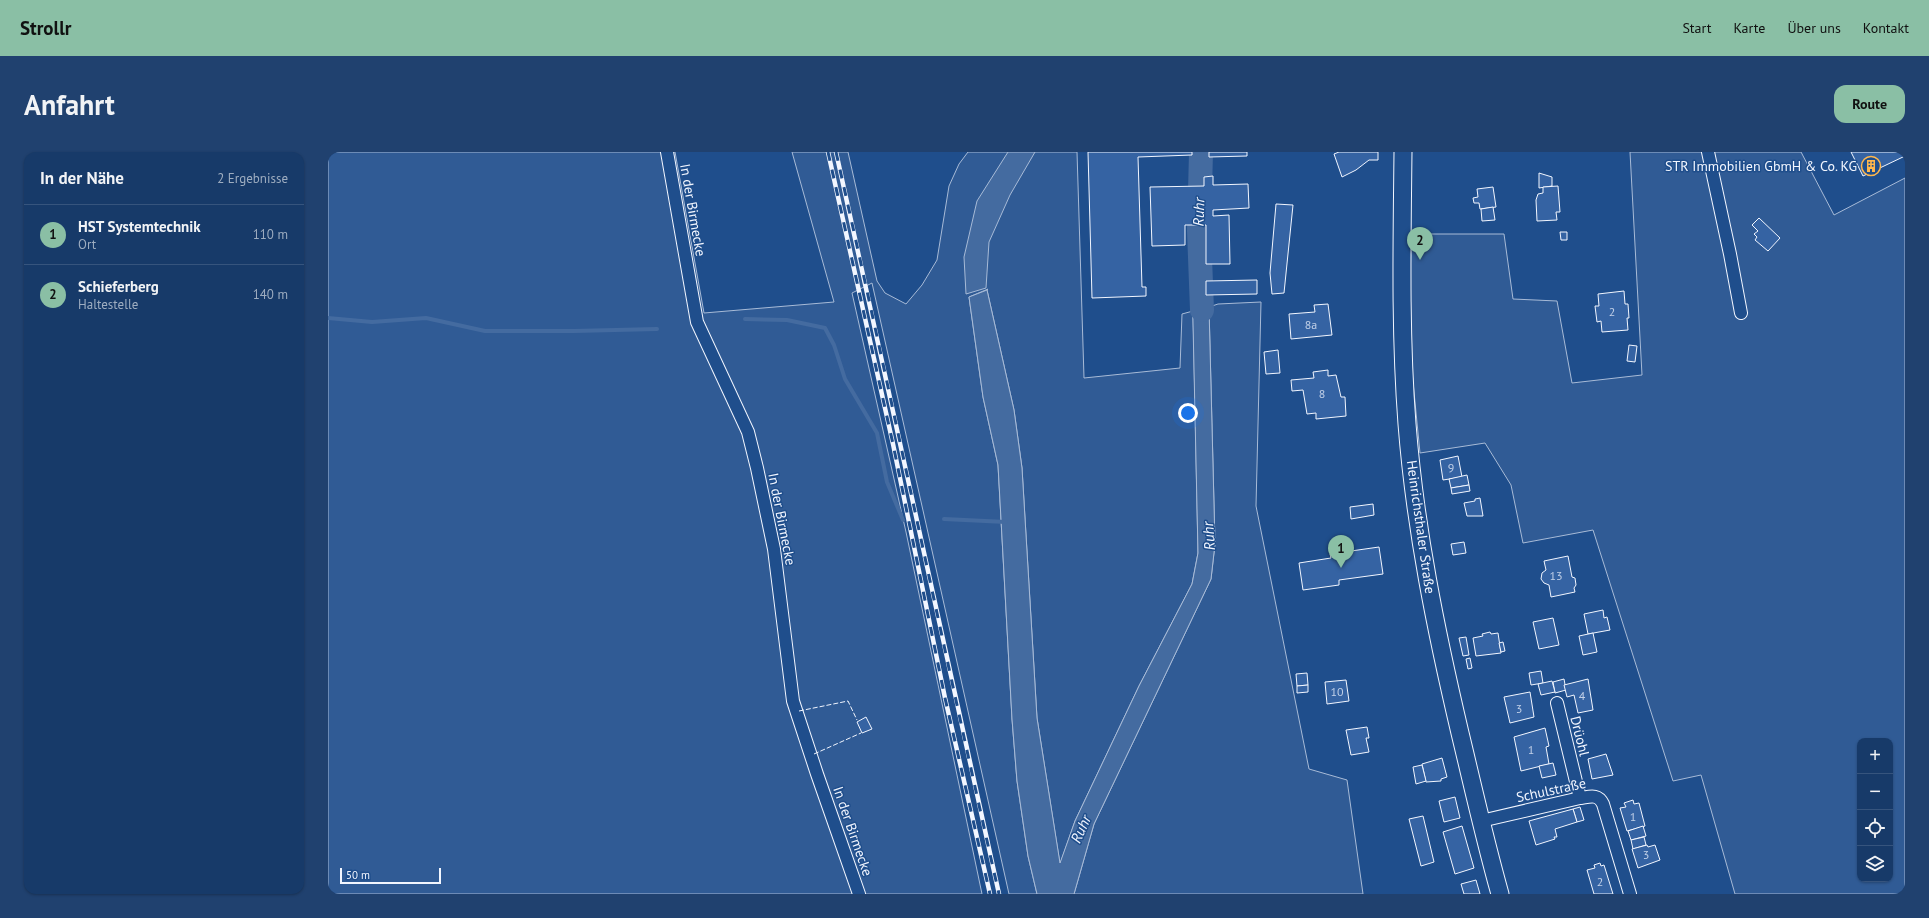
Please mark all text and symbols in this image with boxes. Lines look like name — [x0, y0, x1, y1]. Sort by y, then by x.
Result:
text: Strollr — [20, 16, 71, 40]
text: Start — [1682, 19, 1711, 37]
text: Karte — [1733, 19, 1765, 37]
text: Über uns — [1787, 19, 1841, 37]
text: Kontakt — [1863, 19, 1909, 37]
button: Route — [1834, 85, 1905, 123]
text: Anfahrt — [24, 86, 115, 123]
building icon: STR Immobilien GbmH & Co. KG — [1860, 155, 1882, 177]
place label: STR Immobilien GbmH & Co. KG — [1665, 157, 1857, 175]
street label: In der Birmecke — [676, 162, 710, 258]
text: In der Nähe — [40, 167, 124, 189]
text: 2 Ergebnisse — [217, 170, 288, 187]
water label: Ruhr — [1189, 196, 1209, 227]
text: HST Systemtechnik — [78, 217, 201, 236]
text: 1 — [49, 226, 57, 243]
text: 110 m — [253, 226, 288, 243]
pin: 2 — [1407, 227, 1433, 260]
text: Ort — [78, 236, 96, 253]
text: Schieferberg — [78, 277, 159, 296]
text: 2 — [49, 286, 57, 303]
text: 140 m — [253, 286, 288, 303]
text: Haltestelle — [78, 296, 138, 313]
house number: 2 — [1609, 304, 1615, 319]
house number: 8a — [1305, 317, 1317, 332]
house number: 8 — [1319, 386, 1325, 401]
your location — [1178, 403, 1198, 423]
street label: Heinrichsthaler Straße — [1403, 459, 1439, 595]
house number: 9 — [1448, 460, 1454, 475]
street label: In der Birmecke — [764, 471, 800, 567]
water label: Ruhr — [1198, 520, 1219, 551]
pin: 1 — [1328, 535, 1354, 568]
house number: 13 — [1549, 568, 1563, 583]
house number: 10 — [1330, 684, 1344, 699]
house number: 4 — [1579, 688, 1586, 703]
house number: 3 — [1516, 701, 1522, 716]
street label: Drüohl — [1566, 714, 1594, 758]
map controls — [1857, 738, 1893, 882]
button: + — [1857, 738, 1893, 774]
house number: 1 — [1528, 742, 1534, 757]
street label: Schulstraße — [1515, 774, 1587, 806]
button: − — [1857, 774, 1893, 810]
street label: In der Birmecke — [829, 784, 877, 878]
house number: 1 — [1630, 809, 1636, 824]
button: locate — [1857, 810, 1893, 846]
water label: Ruhr — [1066, 811, 1096, 846]
button: layers — [1857, 846, 1893, 882]
house number: 3 — [1643, 847, 1649, 862]
scale bar — [340, 866, 441, 885]
text: 50 m — [346, 868, 370, 882]
house number: 2 — [1597, 874, 1603, 889]

